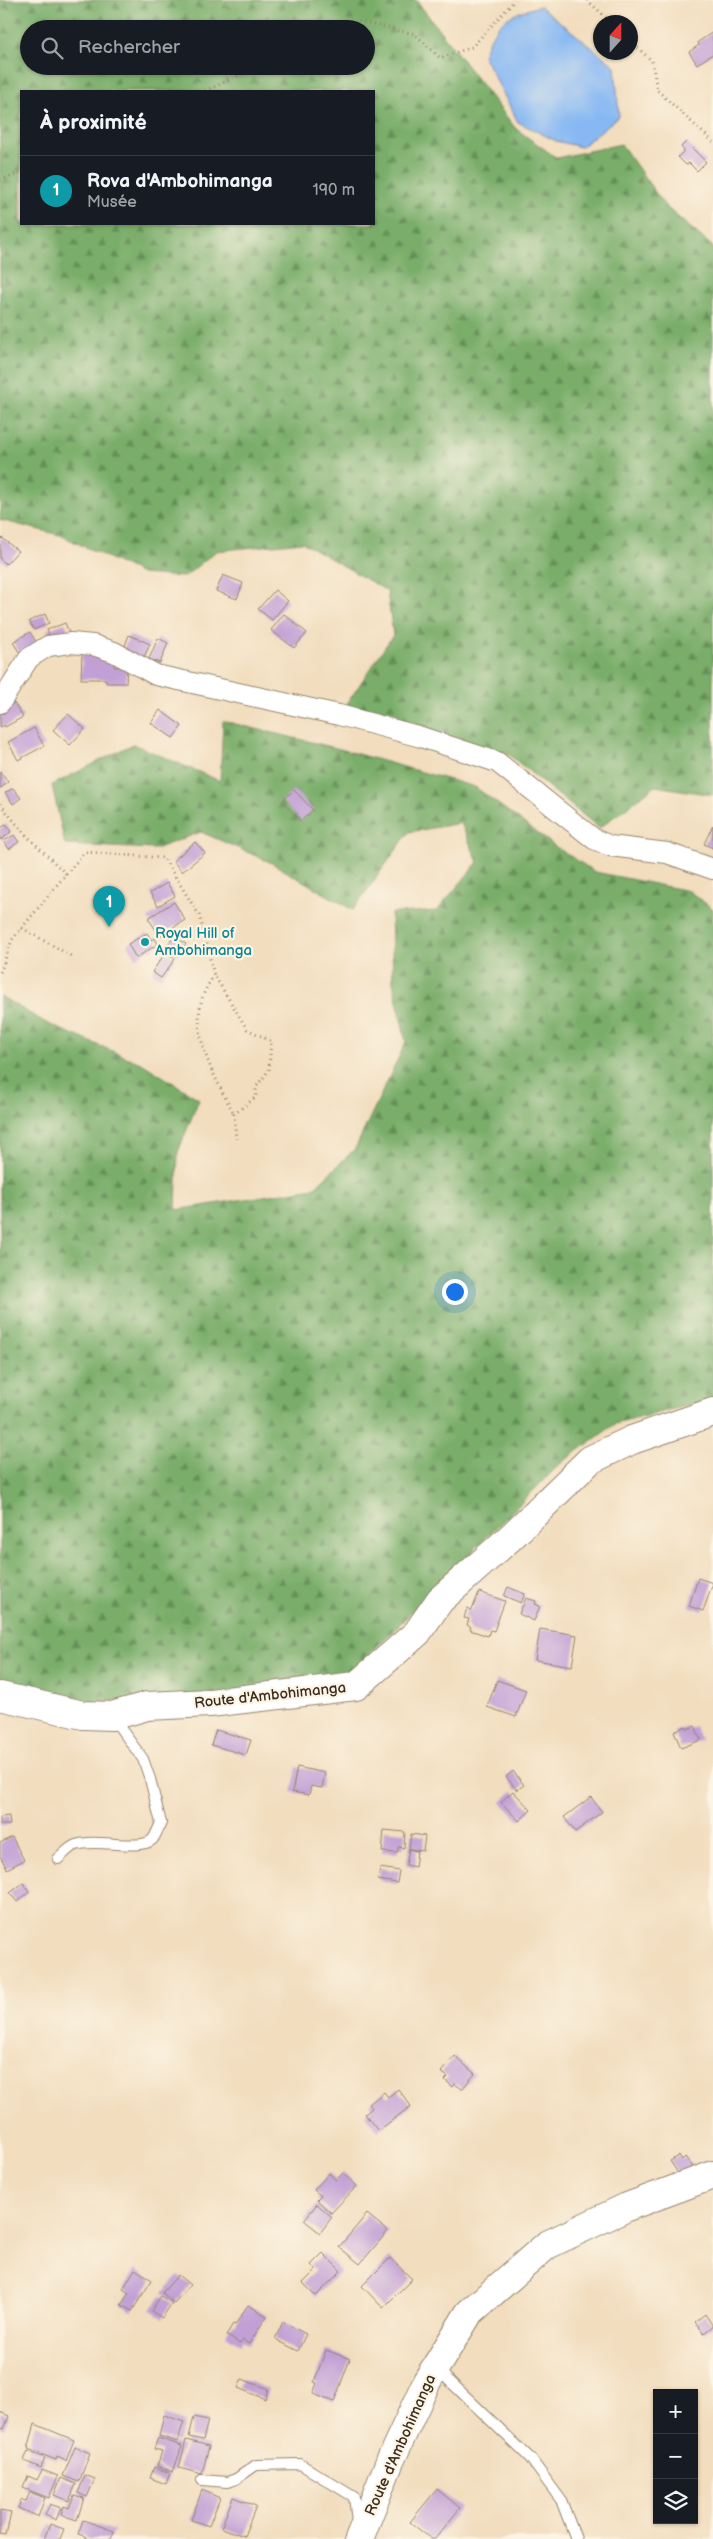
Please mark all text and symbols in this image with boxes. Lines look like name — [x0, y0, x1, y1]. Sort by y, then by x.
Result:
north arrow — [593, 15, 638, 60]
search box — [20, 20, 375, 75]
icon: search — [38, 34, 66, 62]
text: Rechercher — [78, 36, 180, 59]
text: À proximité — [40, 110, 147, 135]
text: Rova d'Ambohimanga — [87, 170, 273, 193]
text: 1 — [53, 181, 59, 200]
text: 190 m — [313, 181, 355, 200]
text: Musée — [87, 193, 137, 212]
pin: 1 — [93, 886, 125, 927]
place label: Royal Hill of Ambohimanga — [155, 924, 252, 960]
marker: Royal Hill of Ambohimanga — [139, 936, 151, 948]
your location — [442, 1279, 468, 1305]
street label: Route d'Ambohimanga — [193, 1678, 347, 1713]
street label: Route d'Ambohimanga — [361, 2372, 440, 2519]
map controls — [653, 2389, 698, 2524]
button: + — [653, 2389, 698, 2434]
button: − — [653, 2434, 698, 2479]
button: layers — [653, 2479, 698, 2524]

